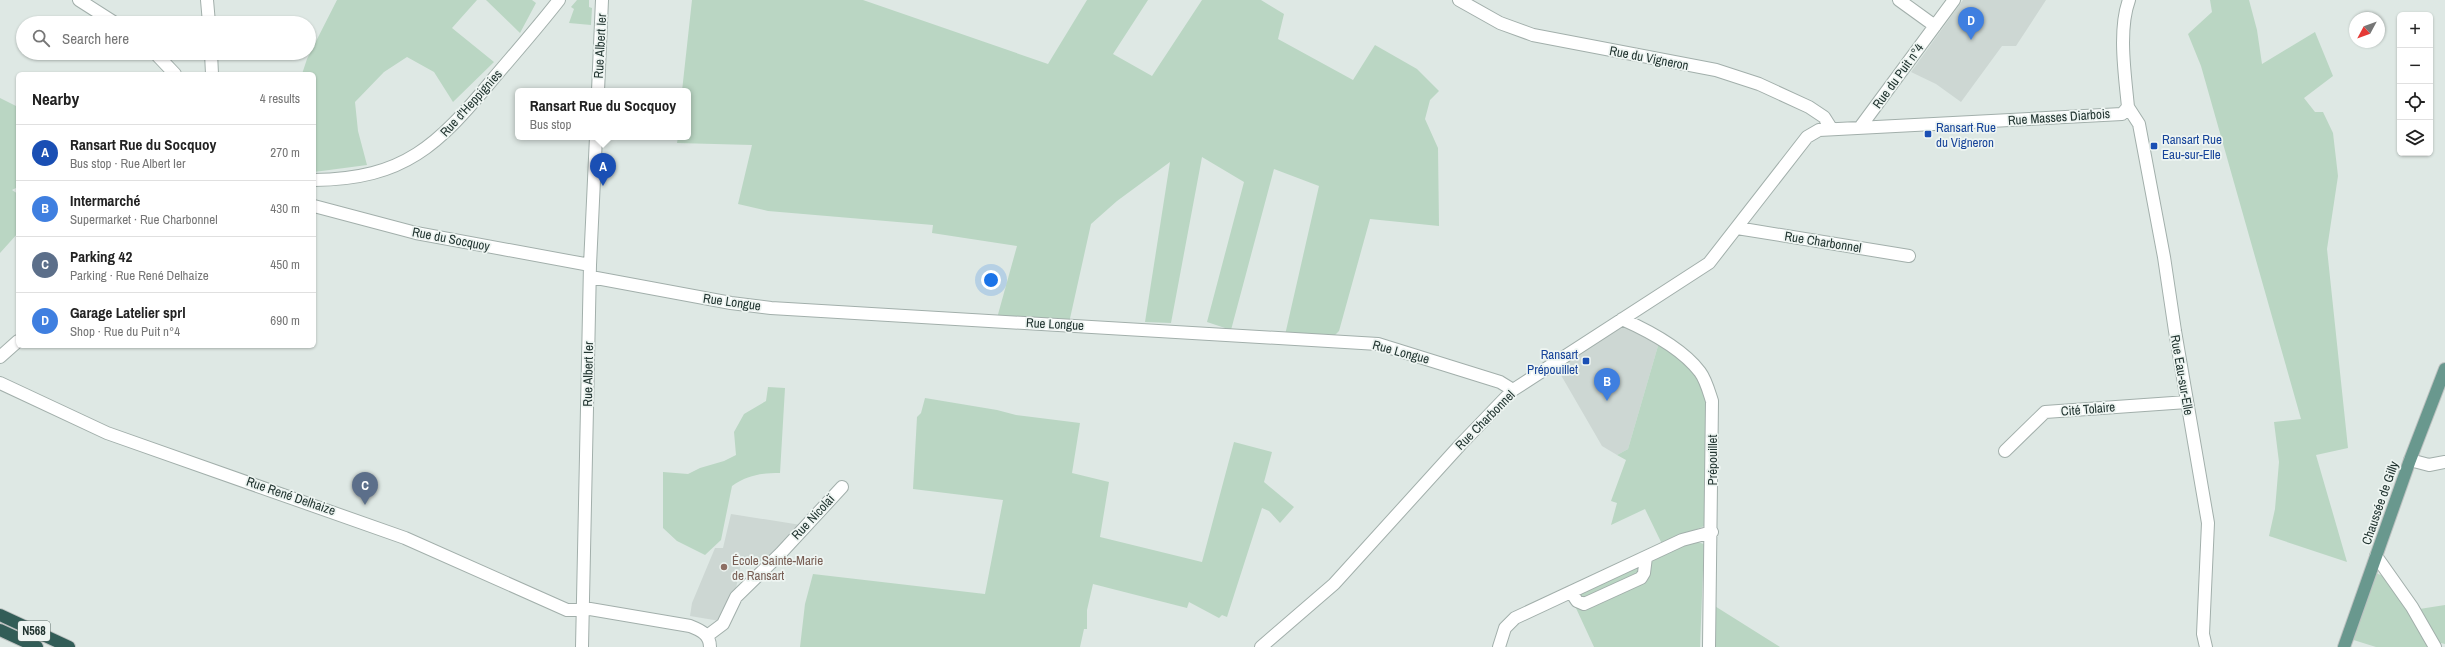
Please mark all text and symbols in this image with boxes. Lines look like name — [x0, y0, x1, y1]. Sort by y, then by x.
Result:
pin: D — [1958, 7, 1984, 40]
north arrow — [2349, 12, 2385, 48]
map controls — [2397, 12, 2433, 156]
button: + — [2397, 12, 2433, 48]
street label: Rue Albert Ier — [590, 13, 610, 79]
search box — [16, 16, 316, 60]
icon: search — [30, 27, 52, 49]
text: Search here — [62, 28, 129, 49]
street label: Rue du Puit n°4 — [1869, 40, 1927, 112]
street label: Rue du Vigneron — [1608, 42, 1690, 74]
button: − — [2397, 48, 2433, 84]
street label: Rue d'Heppignies — [436, 66, 506, 140]
button: locate — [2397, 84, 2433, 120]
text: Nearby — [32, 87, 79, 110]
popup — [515, 88, 691, 140]
text: 4 results — [260, 90, 300, 107]
text: Ransart Rue du Socquoy — [530, 95, 676, 116]
street label: Rue Masses Diarbois — [2007, 105, 2111, 129]
text: Bus stop — [530, 116, 571, 133]
place label: Ransart Rue du Vigneron — [1936, 119, 1996, 151]
button: layers — [2397, 120, 2433, 156]
marker: Ransart Rue du Vigneron — [1923, 129, 1933, 139]
place label: Ransart Rue Eau-sur-Elle — [2162, 131, 2222, 163]
text: Ransart Rue du Socquoy — [70, 134, 216, 155]
marker: Ransart Rue Eau-sur-Elle — [2149, 141, 2159, 151]
text: A — [41, 144, 49, 161]
text: 270 m — [270, 144, 300, 161]
pin: A — [590, 153, 616, 186]
text: Bus stop · Rue Albert Ier — [70, 155, 186, 172]
text: Intermarché — [70, 190, 140, 211]
text: B — [41, 200, 49, 217]
text: 430 m — [270, 200, 300, 217]
text: Supermarket · Rue Charbonnel — [70, 211, 218, 228]
street label: Rue du Socquoy — [411, 223, 492, 255]
street label: Rue Charbonnel — [1783, 228, 1863, 256]
text: Parking 42 — [70, 246, 132, 267]
text: C — [41, 256, 49, 273]
text: 450 m — [270, 256, 300, 273]
text: Parking · Rue René Delhaize — [70, 267, 209, 284]
your location — [981, 270, 1001, 290]
street label: Rue Longue — [702, 290, 762, 314]
text: Garage Latelier sprl — [70, 302, 186, 323]
text: D — [41, 312, 49, 329]
text: 690 m — [270, 312, 300, 329]
street label: Rue Longue — [1026, 314, 1085, 334]
text: Shop · Rue du Puit n°4 — [70, 323, 180, 340]
street label: Rue Eau-sur-Elle — [2167, 334, 2197, 417]
street label: Rue Longue — [1371, 336, 1431, 368]
street label: Rue Albert Ier — [579, 341, 597, 407]
place label: Ransart Prépouillet — [1527, 346, 1578, 378]
marker: Ransart Prépouillet — [1581, 356, 1591, 366]
pin: B — [1594, 368, 1620, 401]
street label: Rue Charbonnel — [1452, 387, 1518, 453]
street label: Cité Tolaire — [2060, 398, 2116, 420]
street label: Prépouillet — [1704, 434, 1721, 485]
street label: Chaussée de Gilly — [2358, 458, 2402, 547]
pin: C — [352, 472, 378, 505]
street label: Rue René Delhaize — [244, 473, 338, 519]
street label: Rue Nicolaï — [788, 490, 839, 543]
place label: École Sainte-Marie de Ransart — [732, 552, 823, 584]
marker: École Sainte-Marie de Ransart — [719, 562, 729, 572]
road number: N568 — [18, 621, 50, 641]

